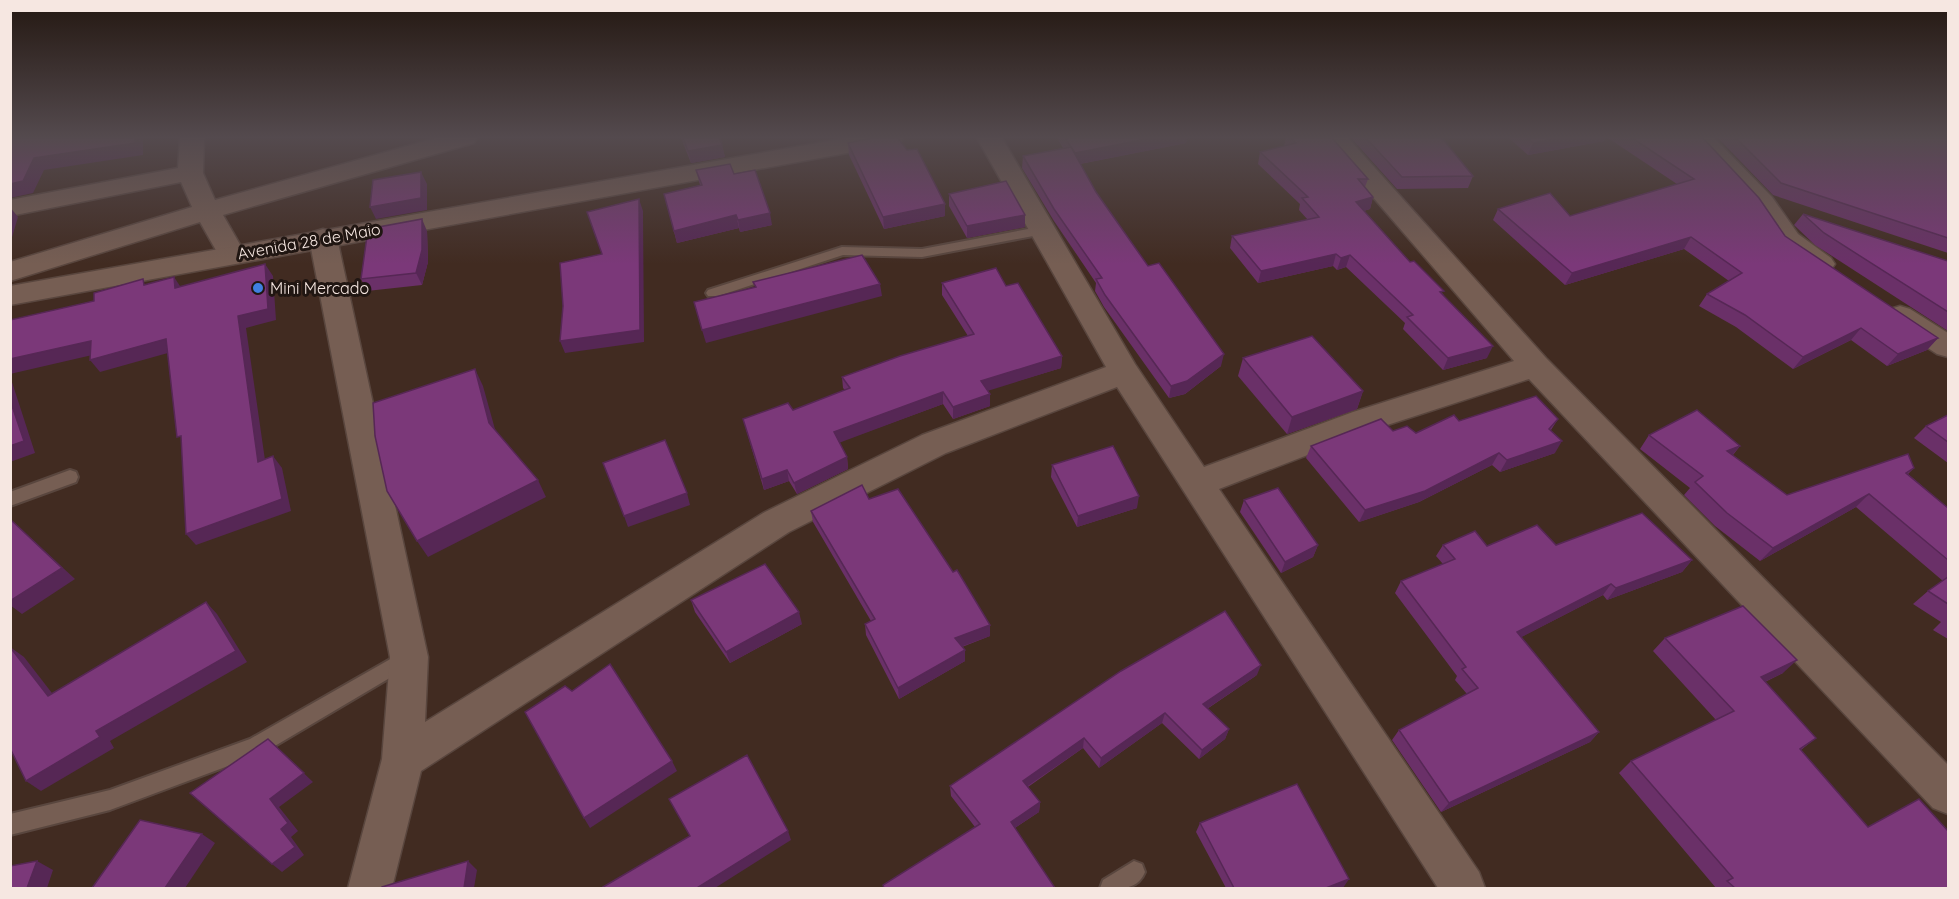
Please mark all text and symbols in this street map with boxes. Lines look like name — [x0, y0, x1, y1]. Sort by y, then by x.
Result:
street label: Avenida 28 de Maio — [236, 219, 382, 263]
place label: Mini Mercado — [270, 278, 369, 298]
marker: Mini Mercado — [251, 281, 265, 295]

